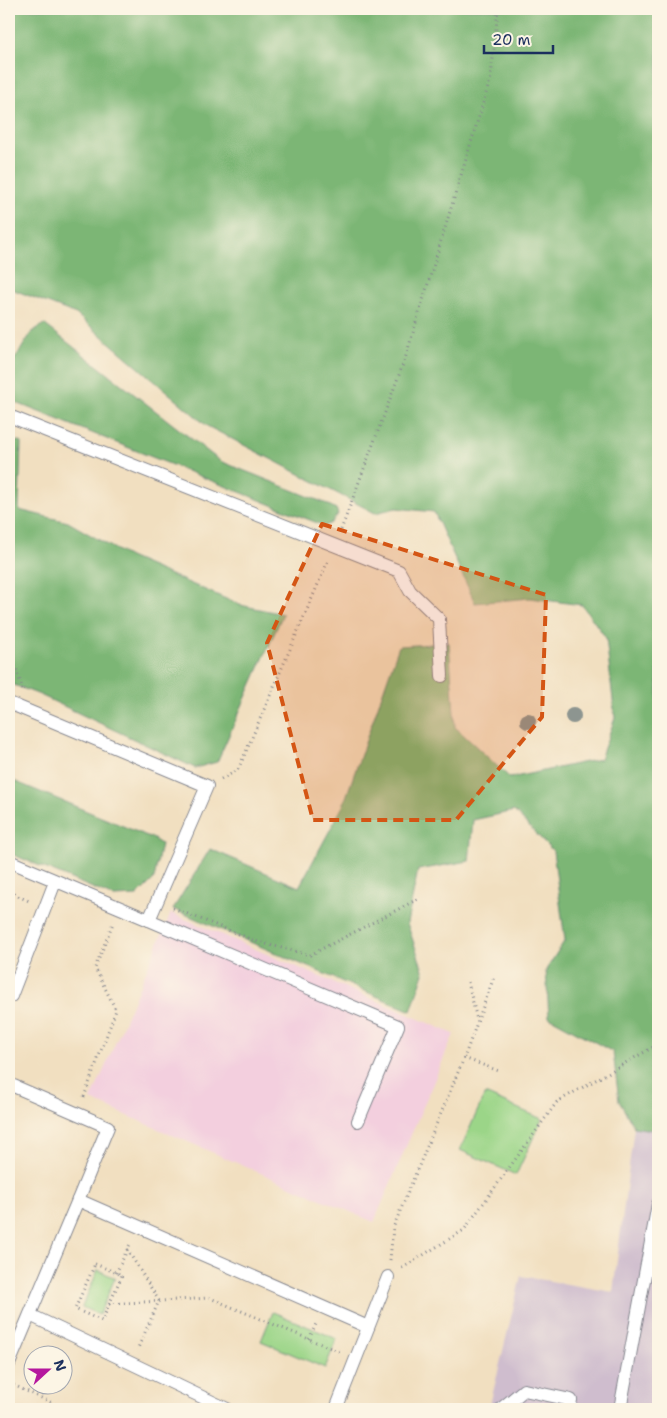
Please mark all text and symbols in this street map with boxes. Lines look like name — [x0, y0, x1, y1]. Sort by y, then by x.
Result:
scale bar — [484, 22, 553, 54]
text: 20 m — [492, 30, 531, 50]
north arrow — [22, 1346, 72, 1396]
text: N — [50, 1357, 71, 1374]

